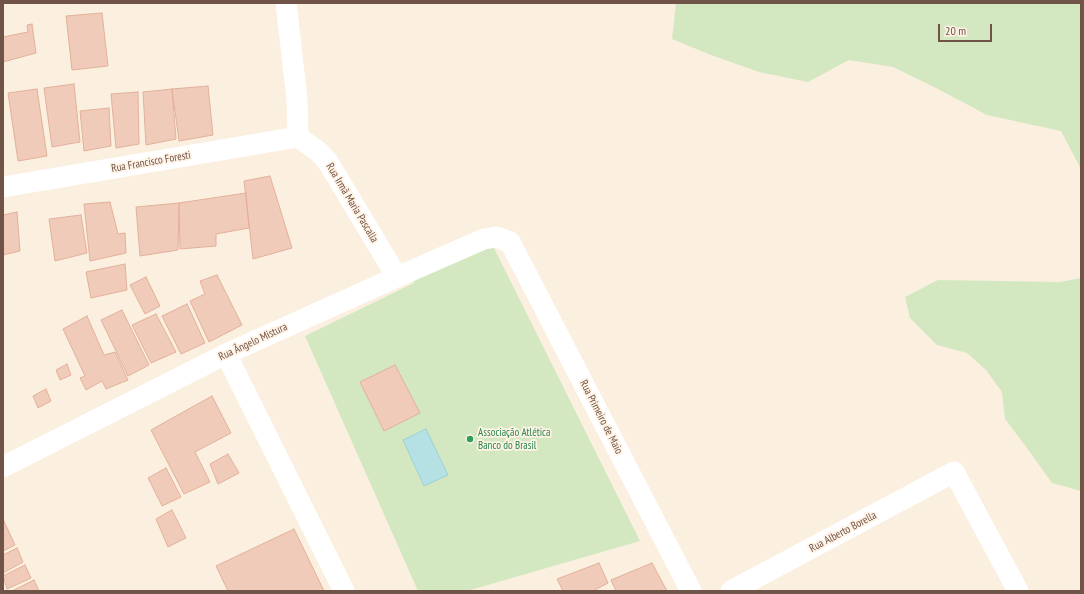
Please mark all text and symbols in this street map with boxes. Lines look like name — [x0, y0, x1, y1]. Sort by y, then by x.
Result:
scale bar — [940, 16, 994, 42]
text: 20 m — [945, 23, 966, 38]
street label: Rua Francisco Foresti — [110, 149, 192, 175]
street label: Rua Irmã Maria Pascalla — [323, 161, 381, 245]
street label: Rua Ângelo Mistura — [217, 320, 289, 364]
street label: Rua Primeiro de Maio — [577, 378, 625, 456]
place label: Associação Atlética Banco do Brasil — [478, 426, 550, 452]
marker: Associação Atlética Banco do Brasil — [465, 434, 475, 444]
street label: Rua Alberto Borella — [807, 509, 879, 555]

